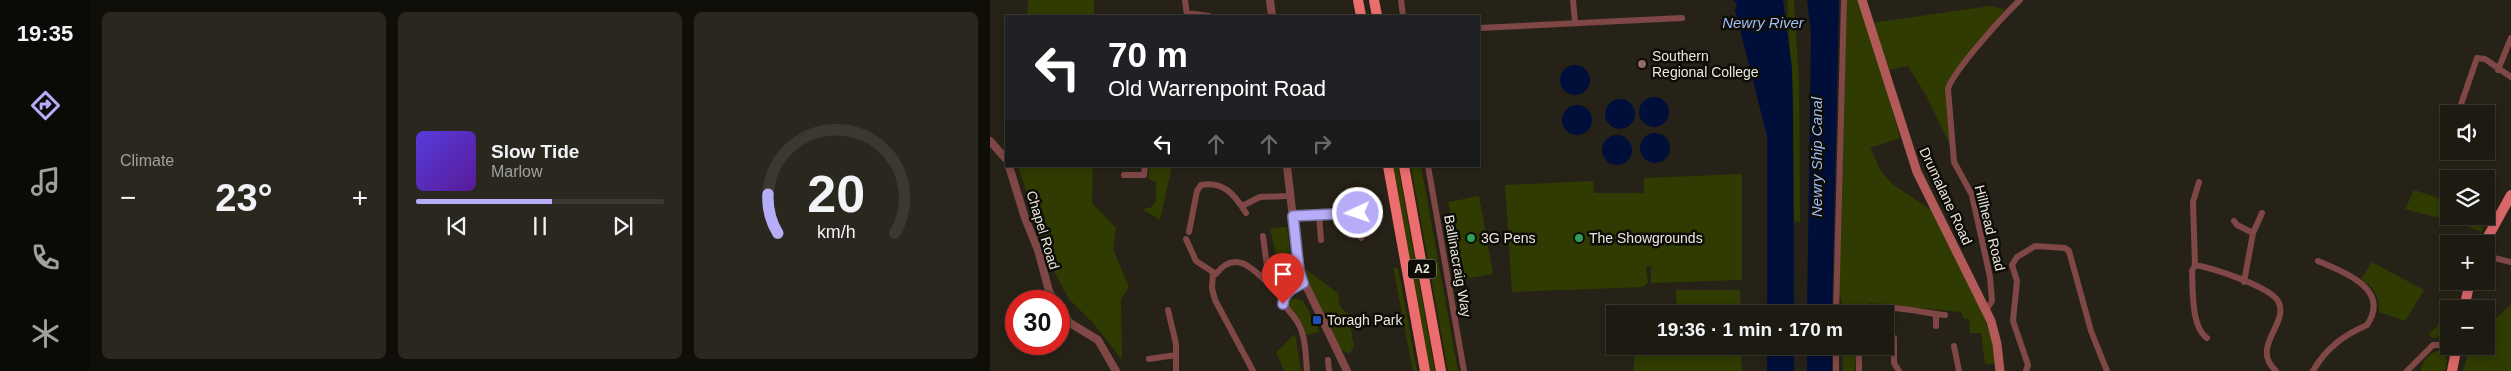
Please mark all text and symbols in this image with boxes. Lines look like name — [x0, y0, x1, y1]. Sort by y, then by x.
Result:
water label: Newry River — [1722, 14, 1805, 31]
text: 19:35 — [17, 21, 73, 46]
icon: left — [1025, 35, 1090, 100]
text: 70 m — [1108, 35, 1188, 74]
place label: Southern Regional College — [1652, 48, 1759, 80]
marker: Southern Regional College — [1636, 58, 1648, 70]
text: Old Warrenpoint Road — [1108, 76, 1326, 101]
icon: directions — [28, 88, 63, 123]
water label: Newry Ship Canal — [1808, 96, 1825, 217]
map controls — [2440, 105, 2495, 355]
button: sound — [2440, 105, 2495, 160]
icon: left — [1149, 130, 1177, 158]
icon: ahead — [1202, 130, 1230, 158]
icon: ahead — [1255, 130, 1283, 158]
icon: right — [1308, 130, 1336, 158]
text: Slow Tide — [491, 141, 579, 162]
street label: Drumalane Road — [1916, 145, 1976, 247]
text: Climate — [120, 152, 174, 169]
text: Marlow — [491, 163, 543, 180]
icon: music — [28, 164, 63, 199]
text: 20 — [807, 165, 865, 223]
button: layers — [2440, 170, 2495, 225]
text: 23° — [215, 177, 273, 219]
text: − — [120, 182, 136, 213]
text: + — [352, 182, 368, 213]
street label: Hillhead Road — [1972, 183, 2008, 273]
position arrow — [1331, 186, 1383, 238]
street label: Chapel Road — [1023, 189, 1063, 271]
icon: previous — [443, 212, 471, 240]
icon: pause — [526, 212, 554, 240]
icon: next — [609, 212, 637, 240]
street label: Ballinacraig Way — [1441, 214, 1475, 318]
text: km/h — [817, 222, 855, 242]
place label: 3G Pens — [1481, 230, 1535, 246]
place label: The Showgrounds — [1589, 230, 1703, 246]
marker: 3G Pens — [1465, 232, 1477, 244]
marker: The Showgrounds — [1573, 232, 1585, 244]
button: + — [2440, 235, 2495, 290]
icon: phone — [28, 240, 63, 275]
pin — [1262, 253, 1304, 304]
icon: arrive — [1269, 260, 1297, 288]
road number: A2 — [1408, 260, 1436, 278]
speed limit sign: 30 — [1005, 290, 1070, 355]
button: − — [2440, 300, 2495, 355]
place label: Toragh Park — [1327, 312, 1403, 328]
marker: Toragh Park — [1311, 314, 1323, 326]
icon: climate — [28, 316, 63, 351]
text: 19:36 · 1 min · 170 m — [1657, 319, 1843, 340]

